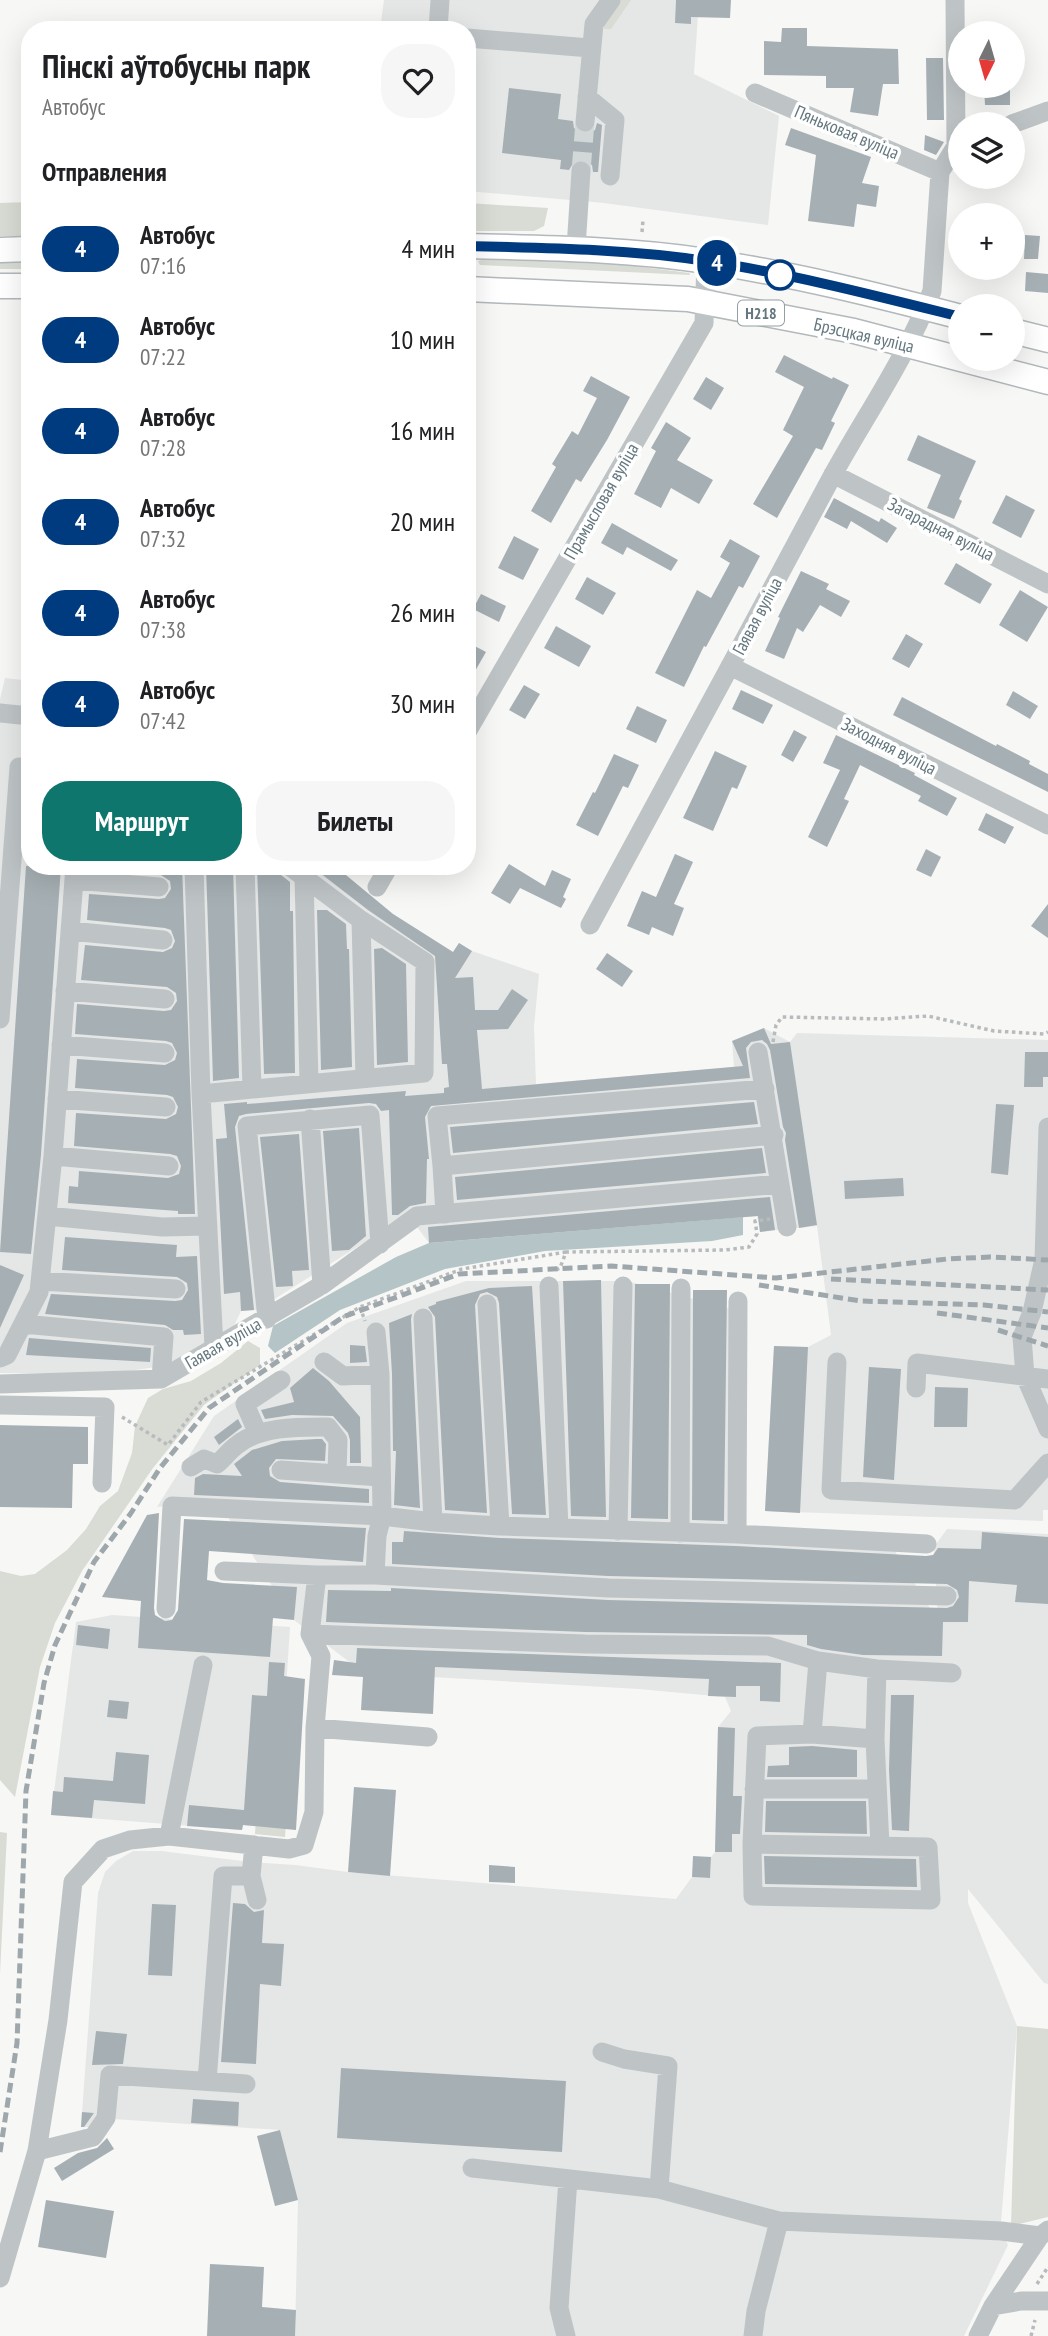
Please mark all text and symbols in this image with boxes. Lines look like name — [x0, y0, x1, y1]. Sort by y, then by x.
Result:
north arrow — [948, 21, 1026, 98]
map controls — [948, 21, 1025, 371]
text: Пінскі аўтобусны парк — [42, 44, 310, 87]
button: heart — [381, 44, 455, 118]
text: Автобус — [42, 92, 106, 121]
street label: Пяньковая вуліца — [791, 100, 903, 164]
button: layers — [948, 112, 1025, 189]
text: Отправления — [42, 155, 167, 188]
button: + — [948, 203, 1025, 280]
text: Автобус — [140, 218, 215, 251]
text: 4 мин — [402, 232, 455, 265]
text: 4 — [75, 233, 86, 264]
line badge: 4 — [694, 240, 740, 286]
text: 4 — [711, 247, 723, 278]
text: 07:16 — [140, 251, 186, 280]
unlabelled marker — [765, 260, 795, 290]
button: − — [948, 294, 1025, 371]
road number: Н218 — [738, 300, 784, 326]
text: Автобус — [140, 309, 215, 342]
street label: Брэсцкая вуліца — [812, 312, 916, 358]
text: 10 мин — [390, 323, 455, 356]
text: 4 — [75, 324, 86, 355]
text: 07:22 — [140, 342, 186, 371]
text: Автобус — [140, 400, 215, 433]
text: 16 мин — [390, 414, 455, 447]
text: 4 — [75, 415, 86, 446]
text: 07:28 — [140, 433, 186, 462]
street label: Прамысловая вуліца — [558, 439, 644, 563]
text: Автобус — [140, 491, 215, 524]
street label: Загарадная вуліца — [884, 492, 998, 566]
text: 20 мин — [390, 505, 455, 538]
text: 4 — [75, 506, 86, 537]
text: 07:32 — [140, 524, 186, 553]
street label: Гаявая вуліца — [727, 573, 787, 659]
text: Автобус — [140, 582, 215, 615]
text: 26 мин — [390, 596, 455, 629]
text: 4 — [75, 597, 86, 628]
text: 07:38 — [140, 615, 186, 644]
text: Автобус — [140, 673, 215, 706]
text: 30 мин — [390, 687, 455, 720]
text: 4 — [75, 688, 86, 719]
text: 07:42 — [140, 706, 186, 735]
street label: Заходняя вуліца — [838, 712, 940, 780]
button: Маршрут — [42, 781, 242, 861]
button: Билеты — [256, 781, 455, 861]
street label: Гаявая вуліца — [181, 1312, 265, 1374]

